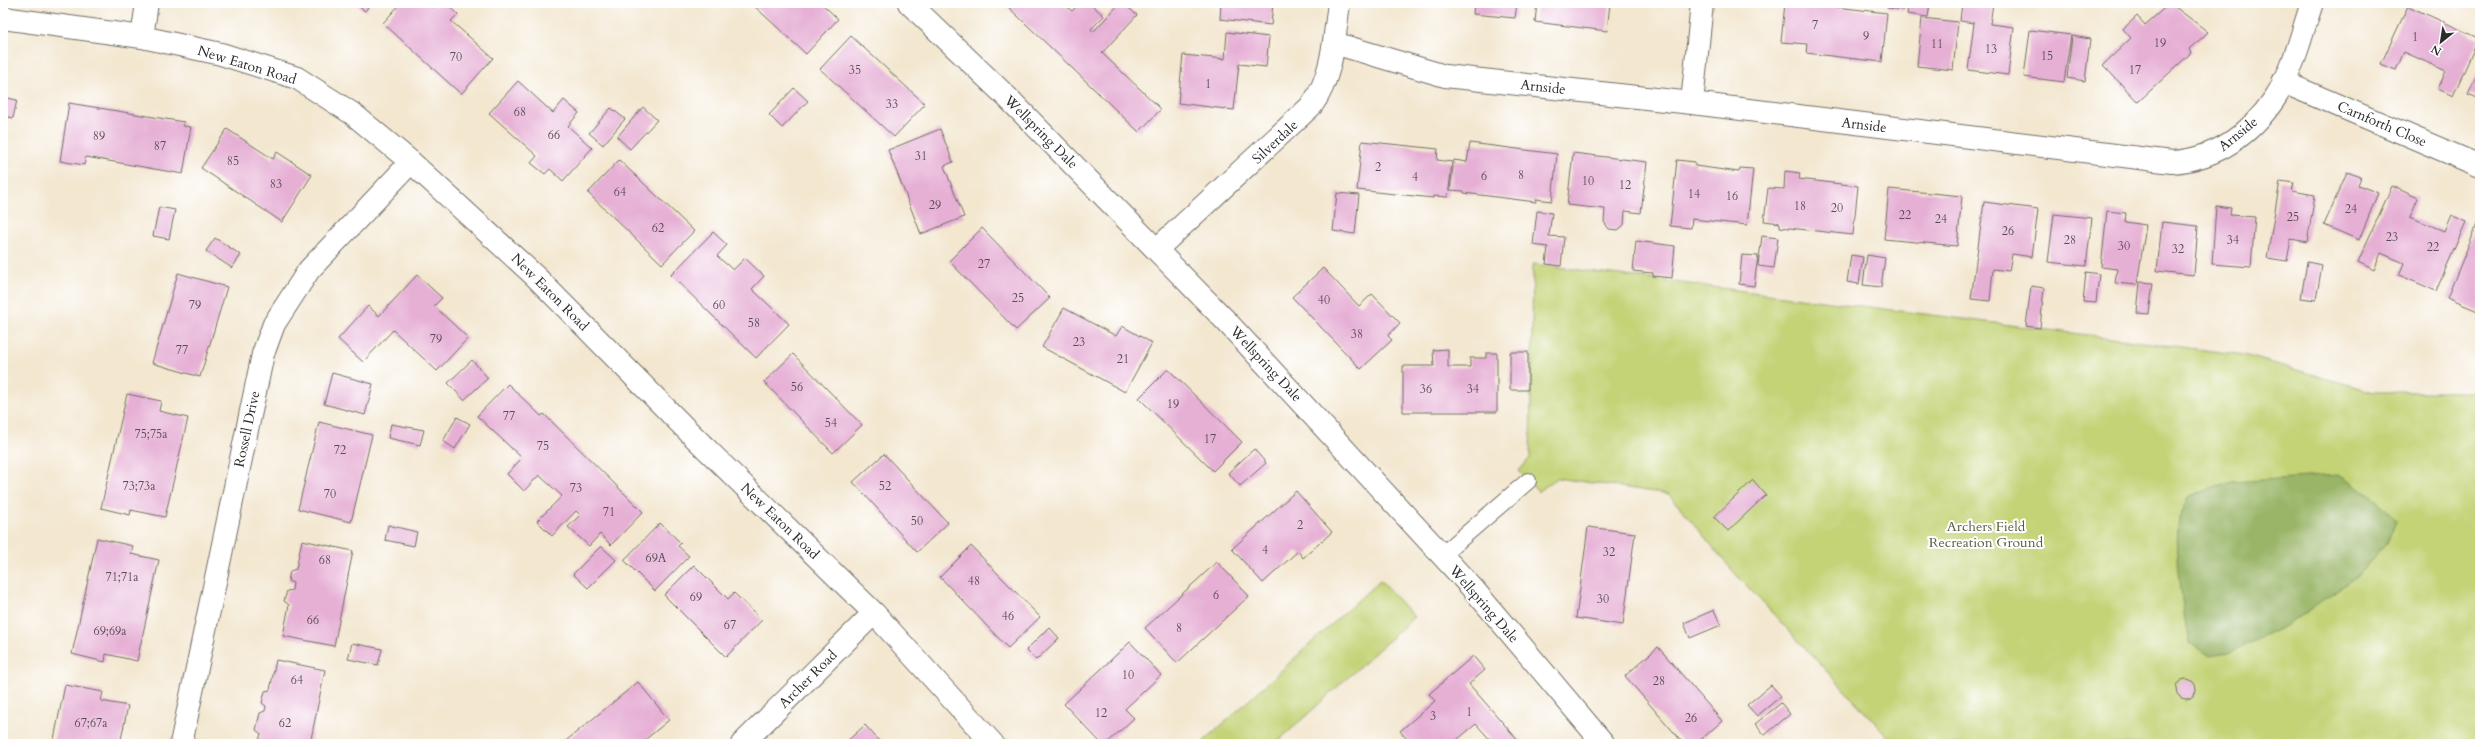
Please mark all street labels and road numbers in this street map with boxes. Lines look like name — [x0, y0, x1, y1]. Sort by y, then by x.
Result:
street label: New Eaton Road — [195, 41, 299, 89]
street label: Arnside — [1519, 75, 1567, 99]
street label: Wellspring Dale — [999, 90, 1082, 173]
street label: Carnforth Close — [2334, 97, 2430, 151]
street label: Arnside — [2214, 112, 2262, 156]
street label: Arnside — [1840, 113, 1888, 137]
street label: Silverdale — [1248, 116, 1302, 168]
street label: New Eaton Road — [507, 249, 593, 335]
street label: Wellspring Dale — [1225, 321, 1306, 406]
street label: Rossell Drive — [230, 389, 264, 469]
street label: New Eaton Road — [737, 479, 824, 564]
street label: Wellspring Dale — [1444, 560, 1523, 647]
street label: Archer Road — [775, 645, 842, 712]

